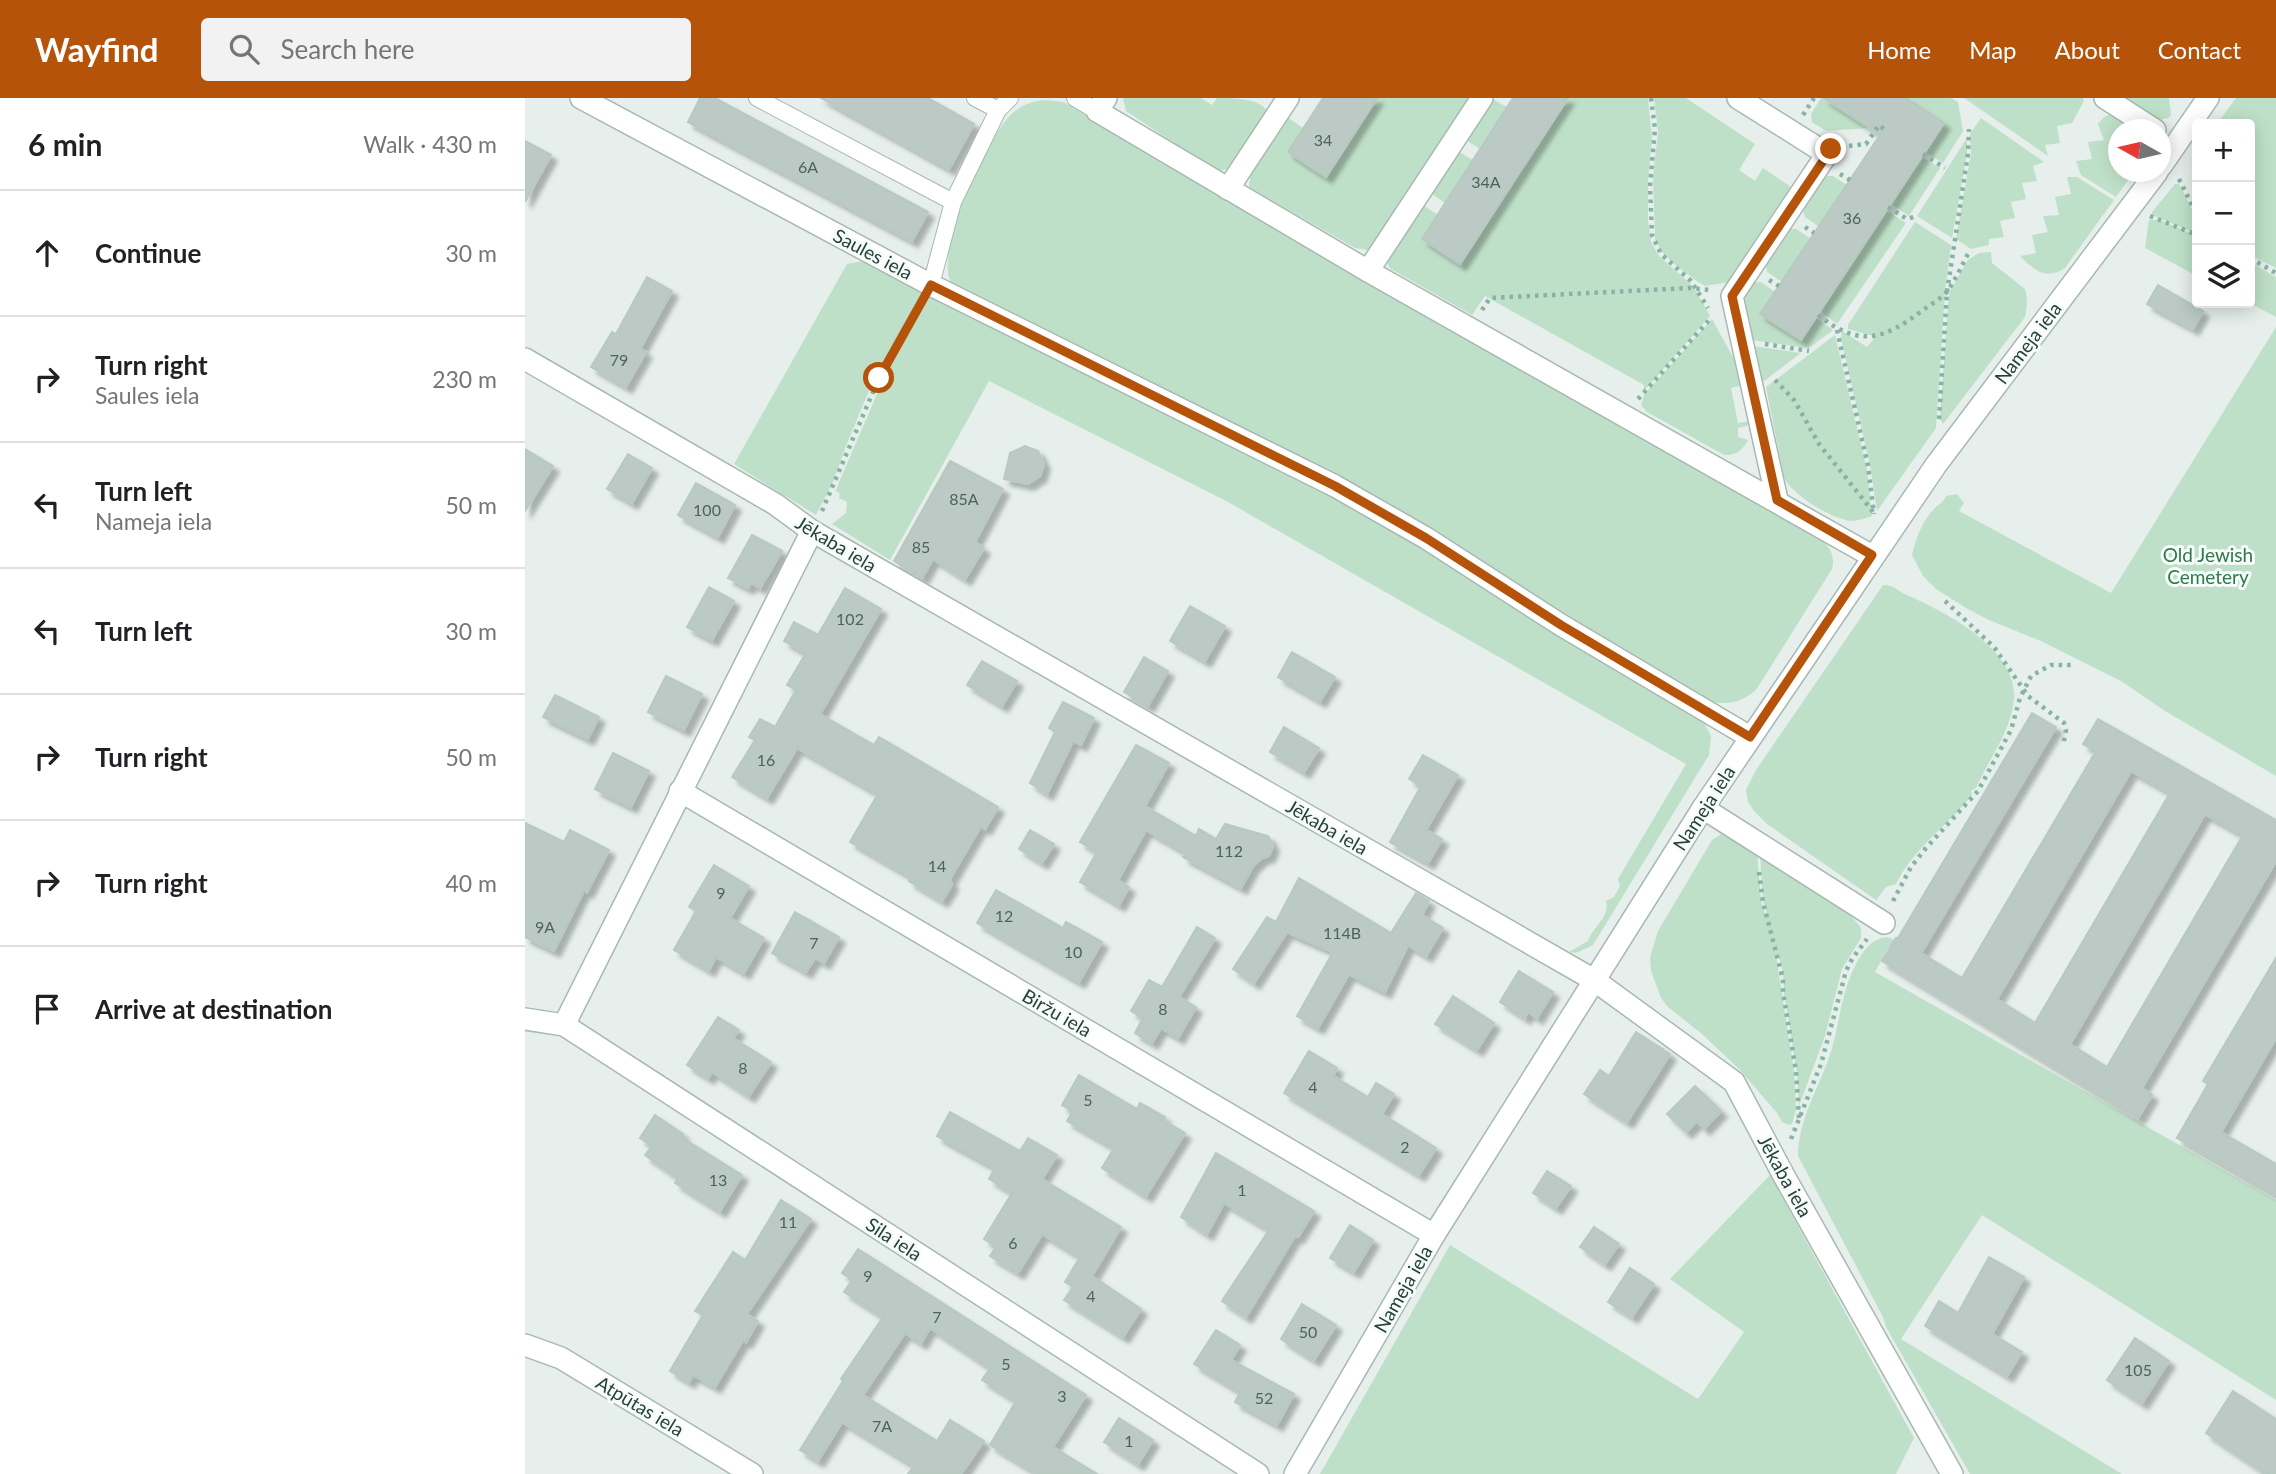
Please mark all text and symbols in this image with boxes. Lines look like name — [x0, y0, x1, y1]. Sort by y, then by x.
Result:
search box — [201, 18, 691, 81]
text: Wayfind — [35, 29, 159, 69]
icon: search — [225, 30, 263, 68]
text: Search here — [281, 33, 415, 65]
text: Home — [1867, 35, 1931, 64]
text: Map — [1969, 35, 2017, 64]
text: About — [2055, 35, 2120, 64]
text: Contact — [2158, 35, 2241, 64]
north arrow — [2108, 119, 2171, 182]
map controls — [2192, 119, 2255, 308]
button: + — [2192, 119, 2255, 182]
text: 6 min — [28, 126, 102, 162]
text: Walk · 430 m — [363, 130, 497, 158]
house number: 34 — [1314, 130, 1332, 149]
route end — [1815, 133, 1846, 164]
house number: 6A — [798, 157, 818, 176]
house number: 34A — [1471, 172, 1501, 191]
button: − — [2192, 182, 2255, 245]
house number: 36 — [1843, 208, 1861, 227]
street label: Saules iela — [830, 223, 917, 284]
icon: ahead — [28, 234, 66, 272]
text: Continue — [95, 237, 201, 269]
text: 30 m — [446, 239, 497, 267]
button: layers — [2192, 245, 2255, 308]
street label: Nameja iela — [1989, 297, 2066, 388]
text: Turn right — [95, 349, 208, 381]
house number: 79 — [610, 350, 628, 369]
icon: right — [28, 360, 66, 398]
route start — [863, 362, 894, 393]
text: 230 m — [432, 365, 497, 393]
text: Saules iela — [95, 381, 200, 409]
text: Turn left — [95, 475, 192, 507]
icon: left — [28, 486, 66, 524]
house number: 85A — [949, 489, 979, 508]
text: 50 m — [446, 491, 497, 519]
house number: 100 — [693, 500, 721, 519]
text: Nameja iela — [95, 507, 212, 535]
street label: Jēkaba iela — [792, 510, 881, 577]
house number: 85 — [912, 537, 930, 556]
park label: Old Jewish Cemetery — [2163, 543, 2253, 588]
house number: 102 — [836, 609, 864, 628]
icon: left — [28, 612, 66, 650]
text: Turn left — [95, 615, 192, 647]
text: 30 m — [446, 617, 497, 645]
icon: right — [28, 738, 66, 776]
text: Turn right — [95, 741, 208, 773]
text: 50 m — [446, 743, 497, 771]
house number: 16 — [757, 750, 775, 769]
street label: Nameja iela — [1668, 761, 1740, 855]
street label: Jēkaba iela — [1282, 794, 1372, 859]
house number: 112 — [1215, 841, 1243, 860]
house number: 14 — [928, 856, 946, 875]
icon: right — [28, 864, 66, 902]
text: Turn right — [95, 867, 208, 899]
text: 40 m — [446, 869, 497, 897]
house number: 9 — [716, 883, 726, 902]
house number: 12 — [995, 906, 1013, 925]
house number: 9A — [535, 917, 555, 936]
house number: 114B — [1323, 923, 1361, 942]
house number: 7 — [809, 933, 819, 952]
house number: 10 — [1064, 942, 1082, 961]
street label: Biržu iela — [1019, 984, 1096, 1042]
icon: arrive — [28, 990, 66, 1028]
text: Arrive at destination — [95, 993, 332, 1025]
house number: 8 — [1158, 999, 1168, 1018]
house number: 8 — [738, 1058, 748, 1077]
house number: 4 — [1308, 1077, 1318, 1096]
house number: 5 — [1083, 1090, 1093, 1109]
street label: Jēkaba iela — [1753, 1131, 1817, 1221]
house number: 2 — [1400, 1137, 1410, 1156]
house number: 13 — [709, 1170, 727, 1189]
house number: 1 — [1237, 1180, 1247, 1199]
house number: 11 — [779, 1212, 797, 1231]
street label: Sila iela — [862, 1212, 927, 1265]
house number: 6 — [1008, 1233, 1018, 1252]
street label: Nameja iela — [1368, 1241, 1437, 1336]
house number: 9 — [863, 1266, 873, 1285]
house number: 4 — [1086, 1286, 1096, 1305]
house number: 7 — [932, 1307, 942, 1326]
house number: 50 — [1299, 1322, 1317, 1341]
house number: 5 — [1001, 1354, 1011, 1373]
house number: 105 — [2124, 1360, 2152, 1379]
street label: Atpūtas iela — [592, 1370, 688, 1441]
house number: 3 — [1057, 1386, 1067, 1405]
house number: 52 — [1255, 1388, 1273, 1407]
house number: 7A — [872, 1416, 892, 1435]
house number: 1 — [1124, 1431, 1134, 1450]

